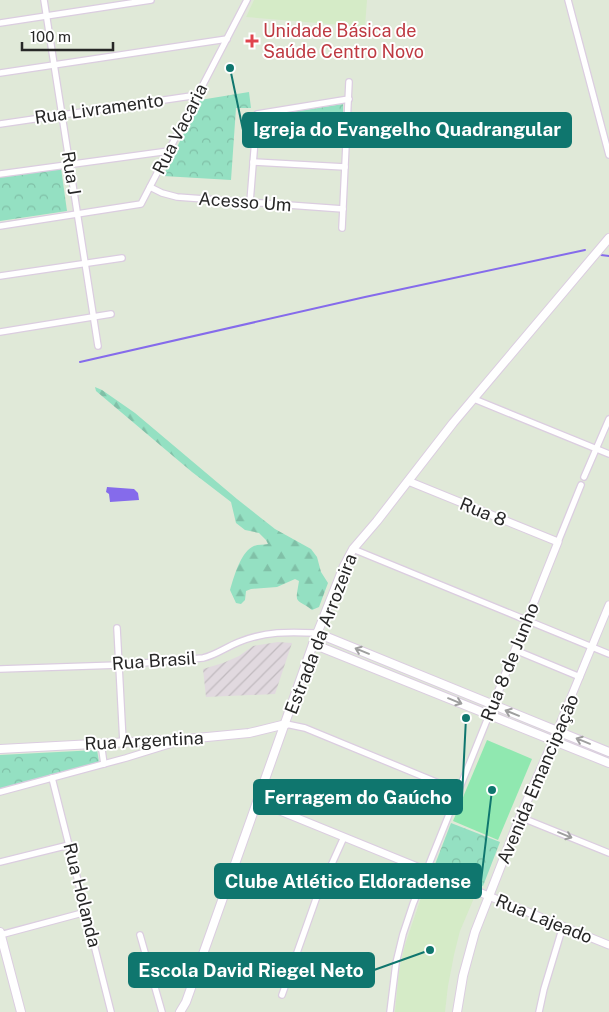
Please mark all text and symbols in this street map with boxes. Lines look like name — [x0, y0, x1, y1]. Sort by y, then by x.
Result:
scale bar — [22, 20, 114, 52]
place label: Unidade Básica de Saúde Centro Novo — [263, 20, 424, 62]
text: 100 m — [30, 28, 71, 45]
marker: Unidade Básica de Saúde Centro Novo — [245, 34, 259, 48]
street label: Rua Vacaria — [148, 80, 211, 178]
street label: Rua Livramento — [33, 89, 165, 128]
callout: Igreja do Evangelho Quadrangular — [243, 113, 571, 147]
text: Igreja do Evangelho Quadrangular — [253, 118, 561, 140]
street label: Rua J — [58, 150, 85, 196]
street label: Acesso Um — [198, 188, 292, 215]
street label: Rua 8 — [457, 493, 510, 530]
street label: Estrada da Arrozeira — [280, 551, 361, 717]
street label: Rua 8 de Junho — [476, 599, 543, 724]
one-way arrow — [354, 646, 369, 655]
street label: Rua Brasil — [111, 647, 197, 674]
street label: Avenida Emancipação — [492, 691, 583, 867]
one-way arrow — [447, 697, 462, 706]
one-way arrow — [505, 707, 520, 717]
street label: Rua Argentina — [84, 727, 204, 754]
one-way arrow — [576, 736, 591, 746]
callout: Ferragem do Gaúcho — [254, 780, 462, 814]
text: Ferragem do Gaúcho — [264, 786, 452, 808]
one-way arrow — [557, 831, 572, 840]
street label: Rua Holanda — [59, 840, 106, 949]
callout: Clube Atlético Eldoradense — [215, 864, 481, 898]
text: Clube Atlético Eldoradense — [225, 870, 471, 892]
street label: Rua Lajeado — [493, 890, 596, 947]
callout: Escola David Riegel Neto — [129, 953, 374, 987]
text: Escola David Riegel Neto — [138, 959, 364, 981]

